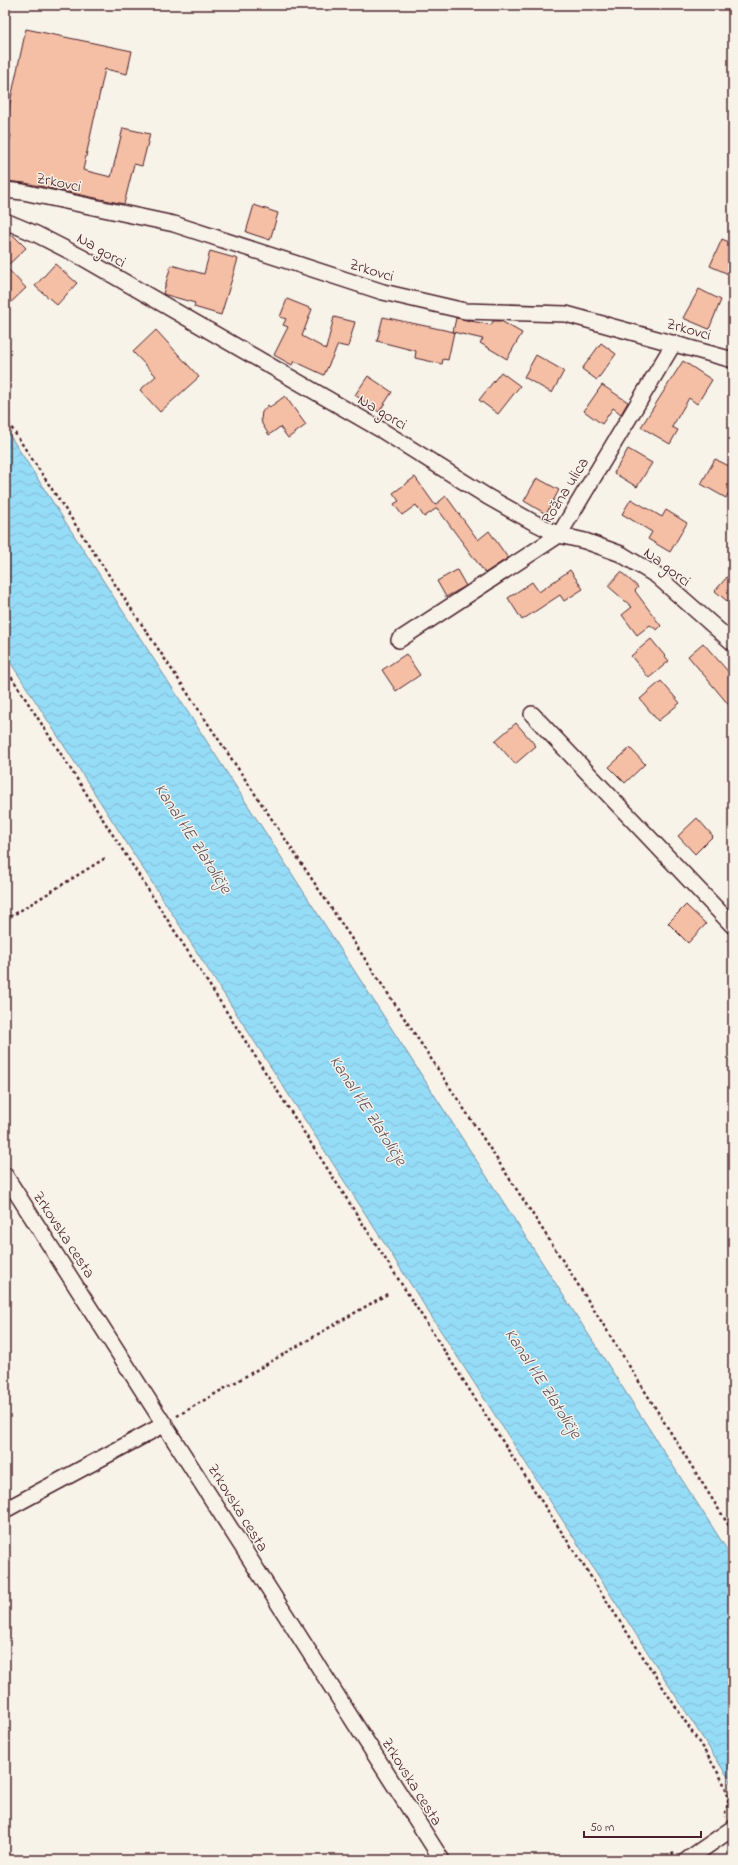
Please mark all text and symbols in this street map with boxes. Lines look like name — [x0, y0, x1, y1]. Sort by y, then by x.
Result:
street label: Zrkovci — [34, 166, 83, 199]
street label: Na gorci — [72, 227, 130, 275]
street label: Zrkovci — [346, 253, 397, 289]
street label: Zrkovci — [663, 312, 714, 348]
street label: Na gorci — [353, 389, 411, 437]
street label: Rožna ulica — [536, 453, 596, 529]
street label: Na gorci — [638, 542, 696, 593]
water label: Kanal HE Zlatoličje — [148, 779, 238, 900]
water label: Kanal HE Zlatoličje — [323, 1051, 413, 1172]
street label: Zrkovska cesta — [26, 1187, 101, 1283]
water label: Kanal HE Zlatoličje — [498, 1324, 588, 1445]
street label: Zrkovska cesta — [201, 1459, 274, 1557]
street label: Zrkovska cesta — [375, 1733, 448, 1831]
scale bar — [584, 1813, 701, 1839]
text: 50 m — [590, 1819, 614, 1837]

